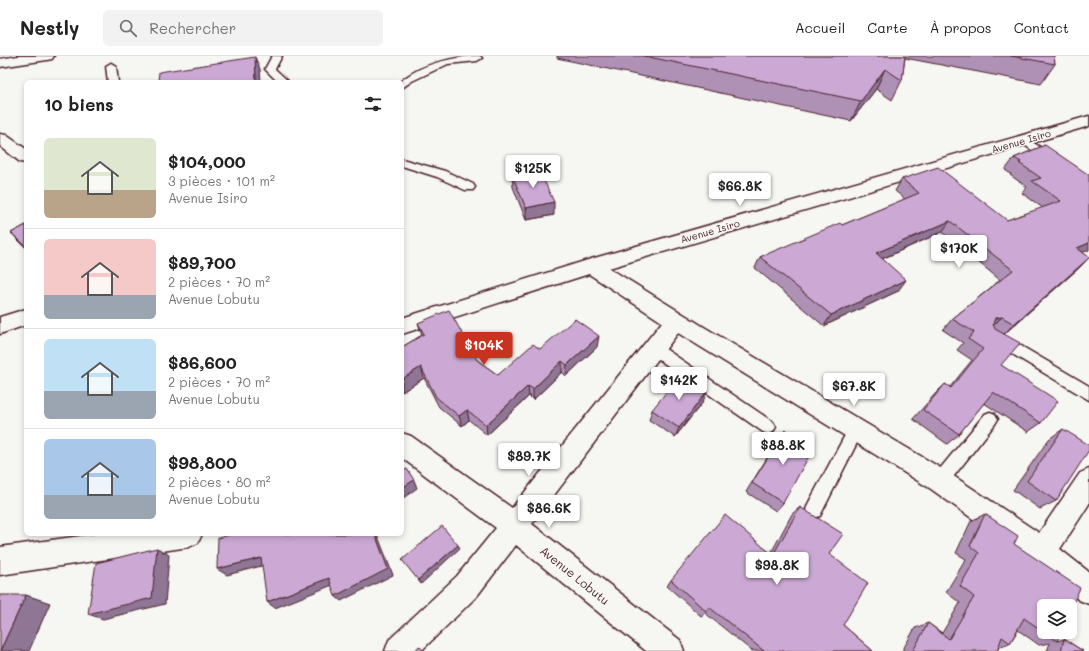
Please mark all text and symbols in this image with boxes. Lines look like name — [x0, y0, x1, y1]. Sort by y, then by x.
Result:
search box — [103, 10, 383, 46]
text: Nestly — [20, 15, 79, 40]
icon: search — [117, 17, 139, 39]
text: Rechercher — [149, 18, 236, 38]
text: Accueil — [795, 18, 845, 37]
text: Carte — [867, 18, 908, 37]
text: À propos — [930, 18, 992, 37]
text: Contact — [1014, 18, 1069, 37]
text: 10 biens — [44, 93, 114, 115]
icon: filters — [362, 93, 384, 115]
street label: Avenue Isiro — [990, 126, 1052, 156]
text: $104,000 — [168, 150, 246, 172]
icon: home — [76, 154, 124, 202]
pin: $125K — [505, 155, 561, 189]
text: $125K — [514, 159, 552, 176]
text: 3 pièces · 101 m² — [168, 172, 275, 189]
pin: $66.8K — [707, 173, 773, 207]
text: $66.8K — [718, 177, 762, 194]
text: Avenue Isiro — [168, 189, 247, 206]
street label: Avenue Isiro — [679, 216, 741, 246]
pin: $170K — [931, 235, 987, 269]
text: $170K — [940, 239, 978, 256]
text: $89,700 — [168, 251, 236, 273]
icon: home — [76, 255, 124, 303]
text: 2 pièces · 70 m² — [168, 273, 270, 290]
text: Avenue Lobutu — [168, 290, 260, 307]
pin: $104K — [456, 332, 512, 366]
text: $104K — [465, 336, 503, 353]
text: $86,600 — [168, 351, 237, 373]
icon: home — [76, 355, 124, 403]
pin: $142K — [651, 367, 707, 401]
text: $142K — [660, 371, 698, 388]
text: 2 pièces · 70 m² — [168, 373, 270, 390]
pin: $67.8K — [821, 373, 887, 407]
text: $67.8K — [832, 377, 876, 394]
text: Avenue Lobutu — [168, 390, 260, 407]
pin: $88.8K — [750, 432, 816, 466]
text: $88.8K — [761, 436, 805, 453]
pin: $89.7K — [496, 443, 562, 477]
text: $89.7K — [507, 447, 551, 464]
text: $98,800 — [168, 451, 237, 473]
icon: home — [76, 455, 124, 503]
text: 2 pièces · 80 m² — [168, 473, 271, 490]
text: Avenue Lobutu — [168, 490, 260, 507]
pin: $86.6K — [516, 495, 582, 529]
text: $86.6K — [527, 499, 571, 516]
street label: Avenue Lobutu — [537, 542, 613, 608]
pin: $98.8K — [744, 552, 810, 586]
text: $98.8K — [755, 556, 799, 573]
map controls — [1037, 599, 1077, 639]
button: layers — [1037, 599, 1077, 639]

